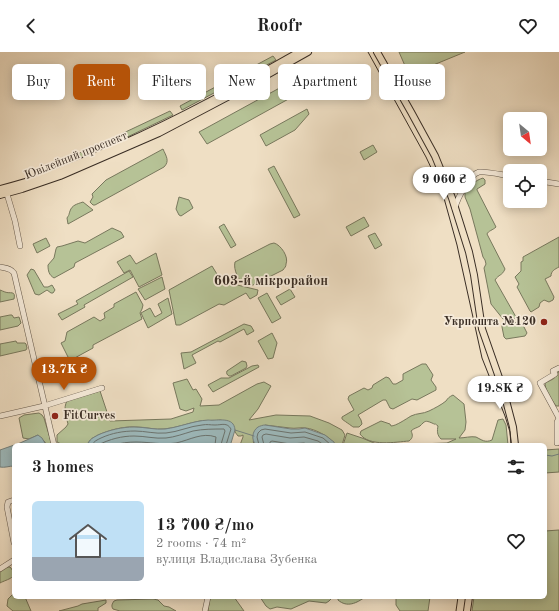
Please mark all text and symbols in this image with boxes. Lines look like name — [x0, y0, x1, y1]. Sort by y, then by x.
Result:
icon: back — [20, 15, 42, 37]
icon: heart — [517, 15, 539, 37]
text: Roofr — [257, 17, 302, 35]
chip: Buy — [12, 64, 65, 100]
chip: Rent — [73, 64, 130, 100]
chip: Filters — [138, 64, 206, 100]
chip: New — [214, 64, 270, 100]
chip: Apartment — [278, 64, 371, 100]
chip: House — [379, 64, 445, 100]
north arrow — [503, 112, 547, 156]
map controls — [503, 112, 547, 208]
street label: Ювілейний проспект — [23, 129, 129, 182]
button: locate — [503, 164, 547, 208]
pin: 9 060 ₴ — [407, 167, 481, 201]
text: 9 060 ₴ — [422, 173, 466, 186]
district label: 603-й мікрорайон — [214, 274, 328, 288]
place label: Укрпошта №120 — [444, 316, 536, 328]
marker: Укрпошта №120 — [539, 317, 549, 327]
pin: 13.7K ₴ — [27, 357, 101, 391]
text: 13.7K ₴ — [40, 363, 88, 376]
pin: 19.8K ₴ — [463, 376, 537, 410]
text: 19.8K ₴ — [476, 382, 524, 395]
place label: FitCurves — [63, 410, 115, 422]
marker: FitCurves — [50, 411, 60, 421]
icon: filters — [505, 456, 527, 478]
text: 3 homes — [32, 459, 94, 476]
icon: home — [64, 517, 112, 565]
text: 13 700 ₴/mo — [156, 517, 254, 534]
icon: heart — [505, 530, 527, 552]
text: 2 rooms · 74 m² — [156, 537, 246, 550]
text: вулиця Владислава Зубенка — [156, 553, 317, 566]

